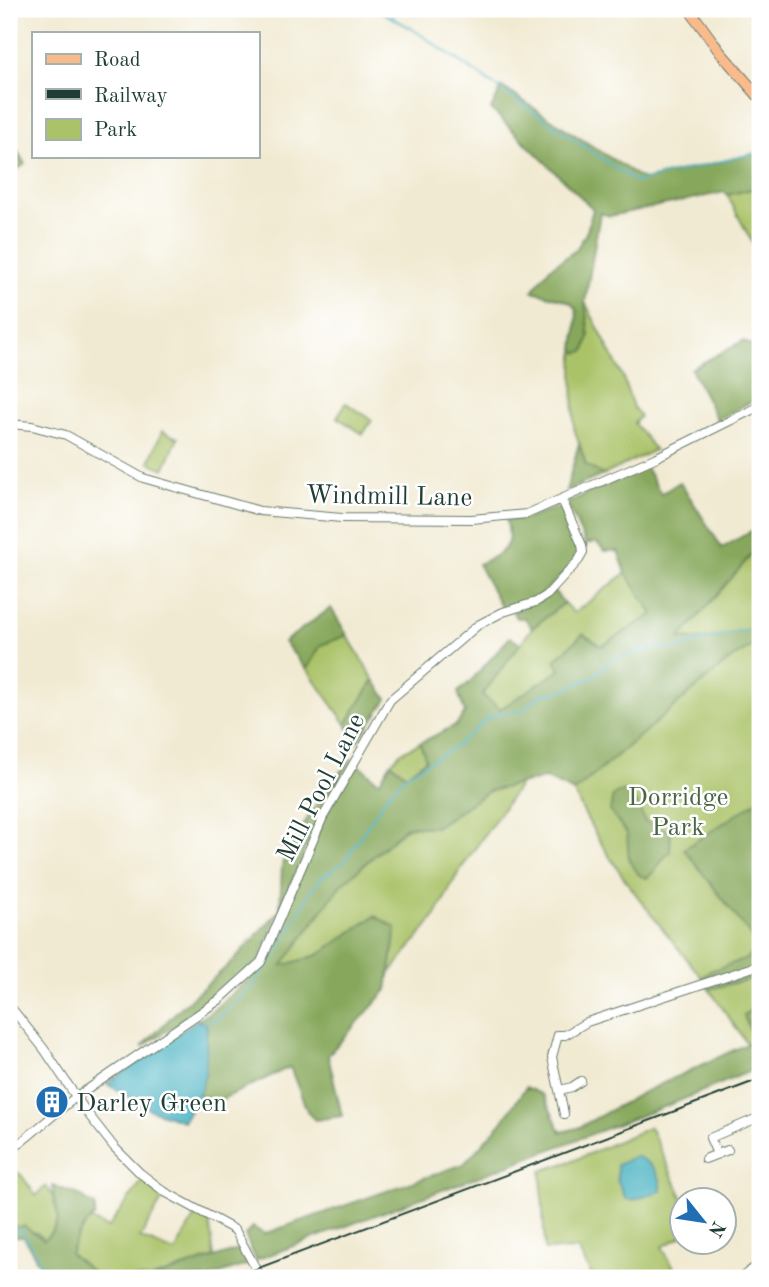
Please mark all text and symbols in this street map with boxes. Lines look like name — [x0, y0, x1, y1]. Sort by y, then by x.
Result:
legend — [32, 32, 259, 158]
text: Road — [94, 50, 141, 71]
text: Railway — [94, 86, 168, 107]
text: Park — [94, 120, 137, 141]
street label: Windmill Lane — [305, 483, 472, 511]
street label: Mill Pool Lane — [273, 709, 370, 866]
park label: Dorridge Park — [627, 785, 729, 841]
building icon: Darley Green — [33, 1083, 71, 1121]
place label: Darley Green — [76, 1091, 227, 1117]
north arrow — [668, 1186, 738, 1256]
text: N — [703, 1217, 727, 1240]

